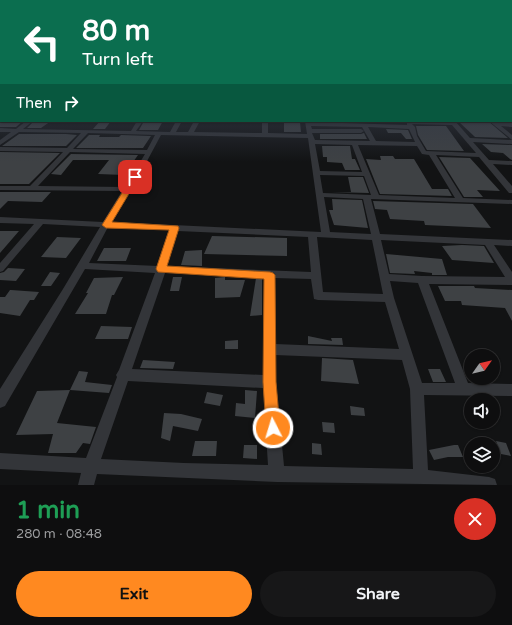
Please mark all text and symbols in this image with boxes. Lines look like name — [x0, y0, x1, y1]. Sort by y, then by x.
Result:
text: 80 m — [82, 14, 150, 48]
icon: left — [16, 16, 68, 68]
text: Turn left — [82, 48, 154, 70]
icon: right — [60, 92, 82, 114]
text: Then — [16, 94, 52, 112]
pin — [118, 160, 152, 194]
icon: arrive — [124, 166, 146, 188]
north arrow — [464, 349, 500, 385]
map controls — [464, 349, 500, 473]
button: sound — [464, 393, 500, 429]
position arrow — [252, 407, 294, 449]
button: layers — [464, 437, 500, 473]
text: 1 min — [16, 496, 80, 525]
button: close — [454, 498, 496, 540]
text: 280 m · 08:48 — [16, 526, 102, 542]
button: Exit — [16, 571, 252, 617]
button: Share — [260, 571, 496, 617]

